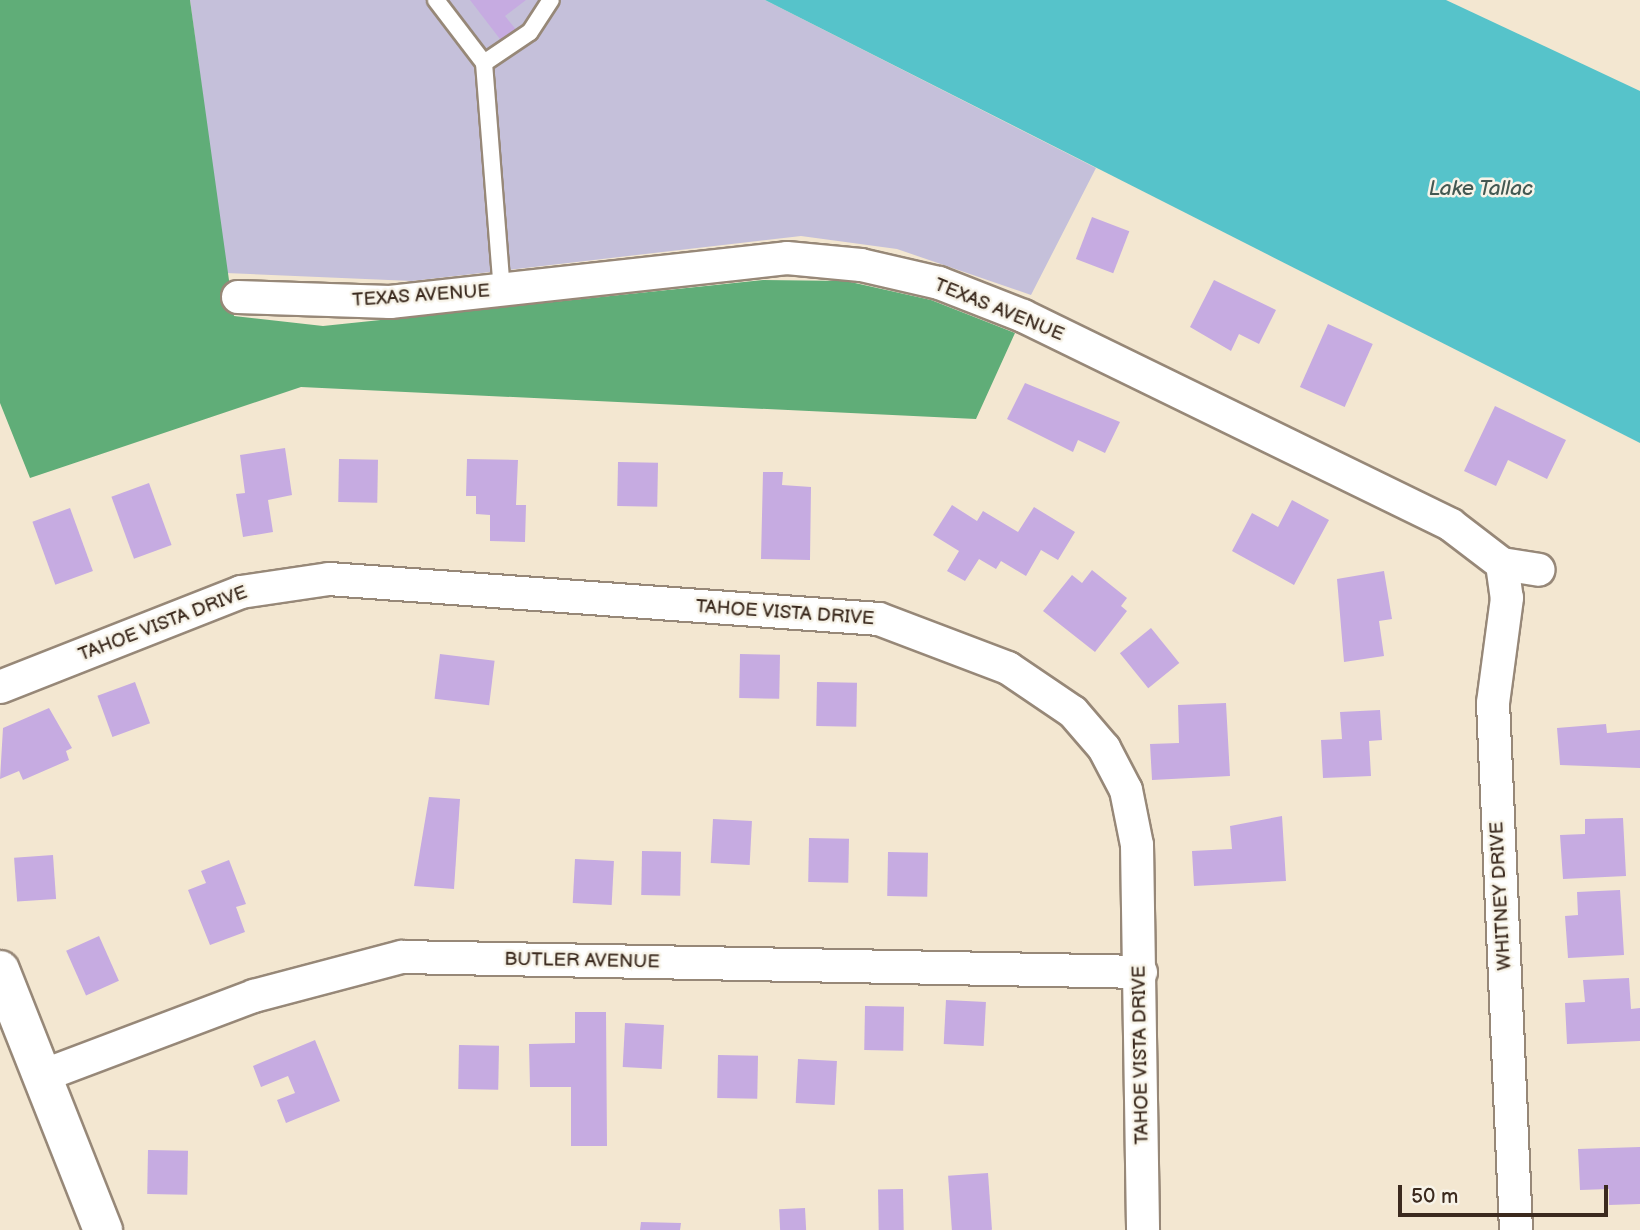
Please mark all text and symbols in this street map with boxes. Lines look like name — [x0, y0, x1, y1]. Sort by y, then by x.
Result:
water label: Lake Tallac — [1428, 176, 1534, 202]
street label: TEXAS AVENUE — [931, 274, 1067, 346]
street label: TEXAS AVENUE — [351, 280, 491, 312]
street label: TAHOE VISTA DRIVE — [75, 581, 251, 667]
street label: TAHOE VISTA DRIVE — [695, 595, 875, 631]
street label: WHITNEY DRIVE — [1486, 821, 1516, 971]
street label: BUTLER AVENUE — [504, 948, 660, 974]
street label: TAHOE VISTA DRIVE — [1128, 965, 1154, 1145]
scale bar — [1402, 1170, 1612, 1214]
text: 50 m — [1411, 1184, 1458, 1209]

